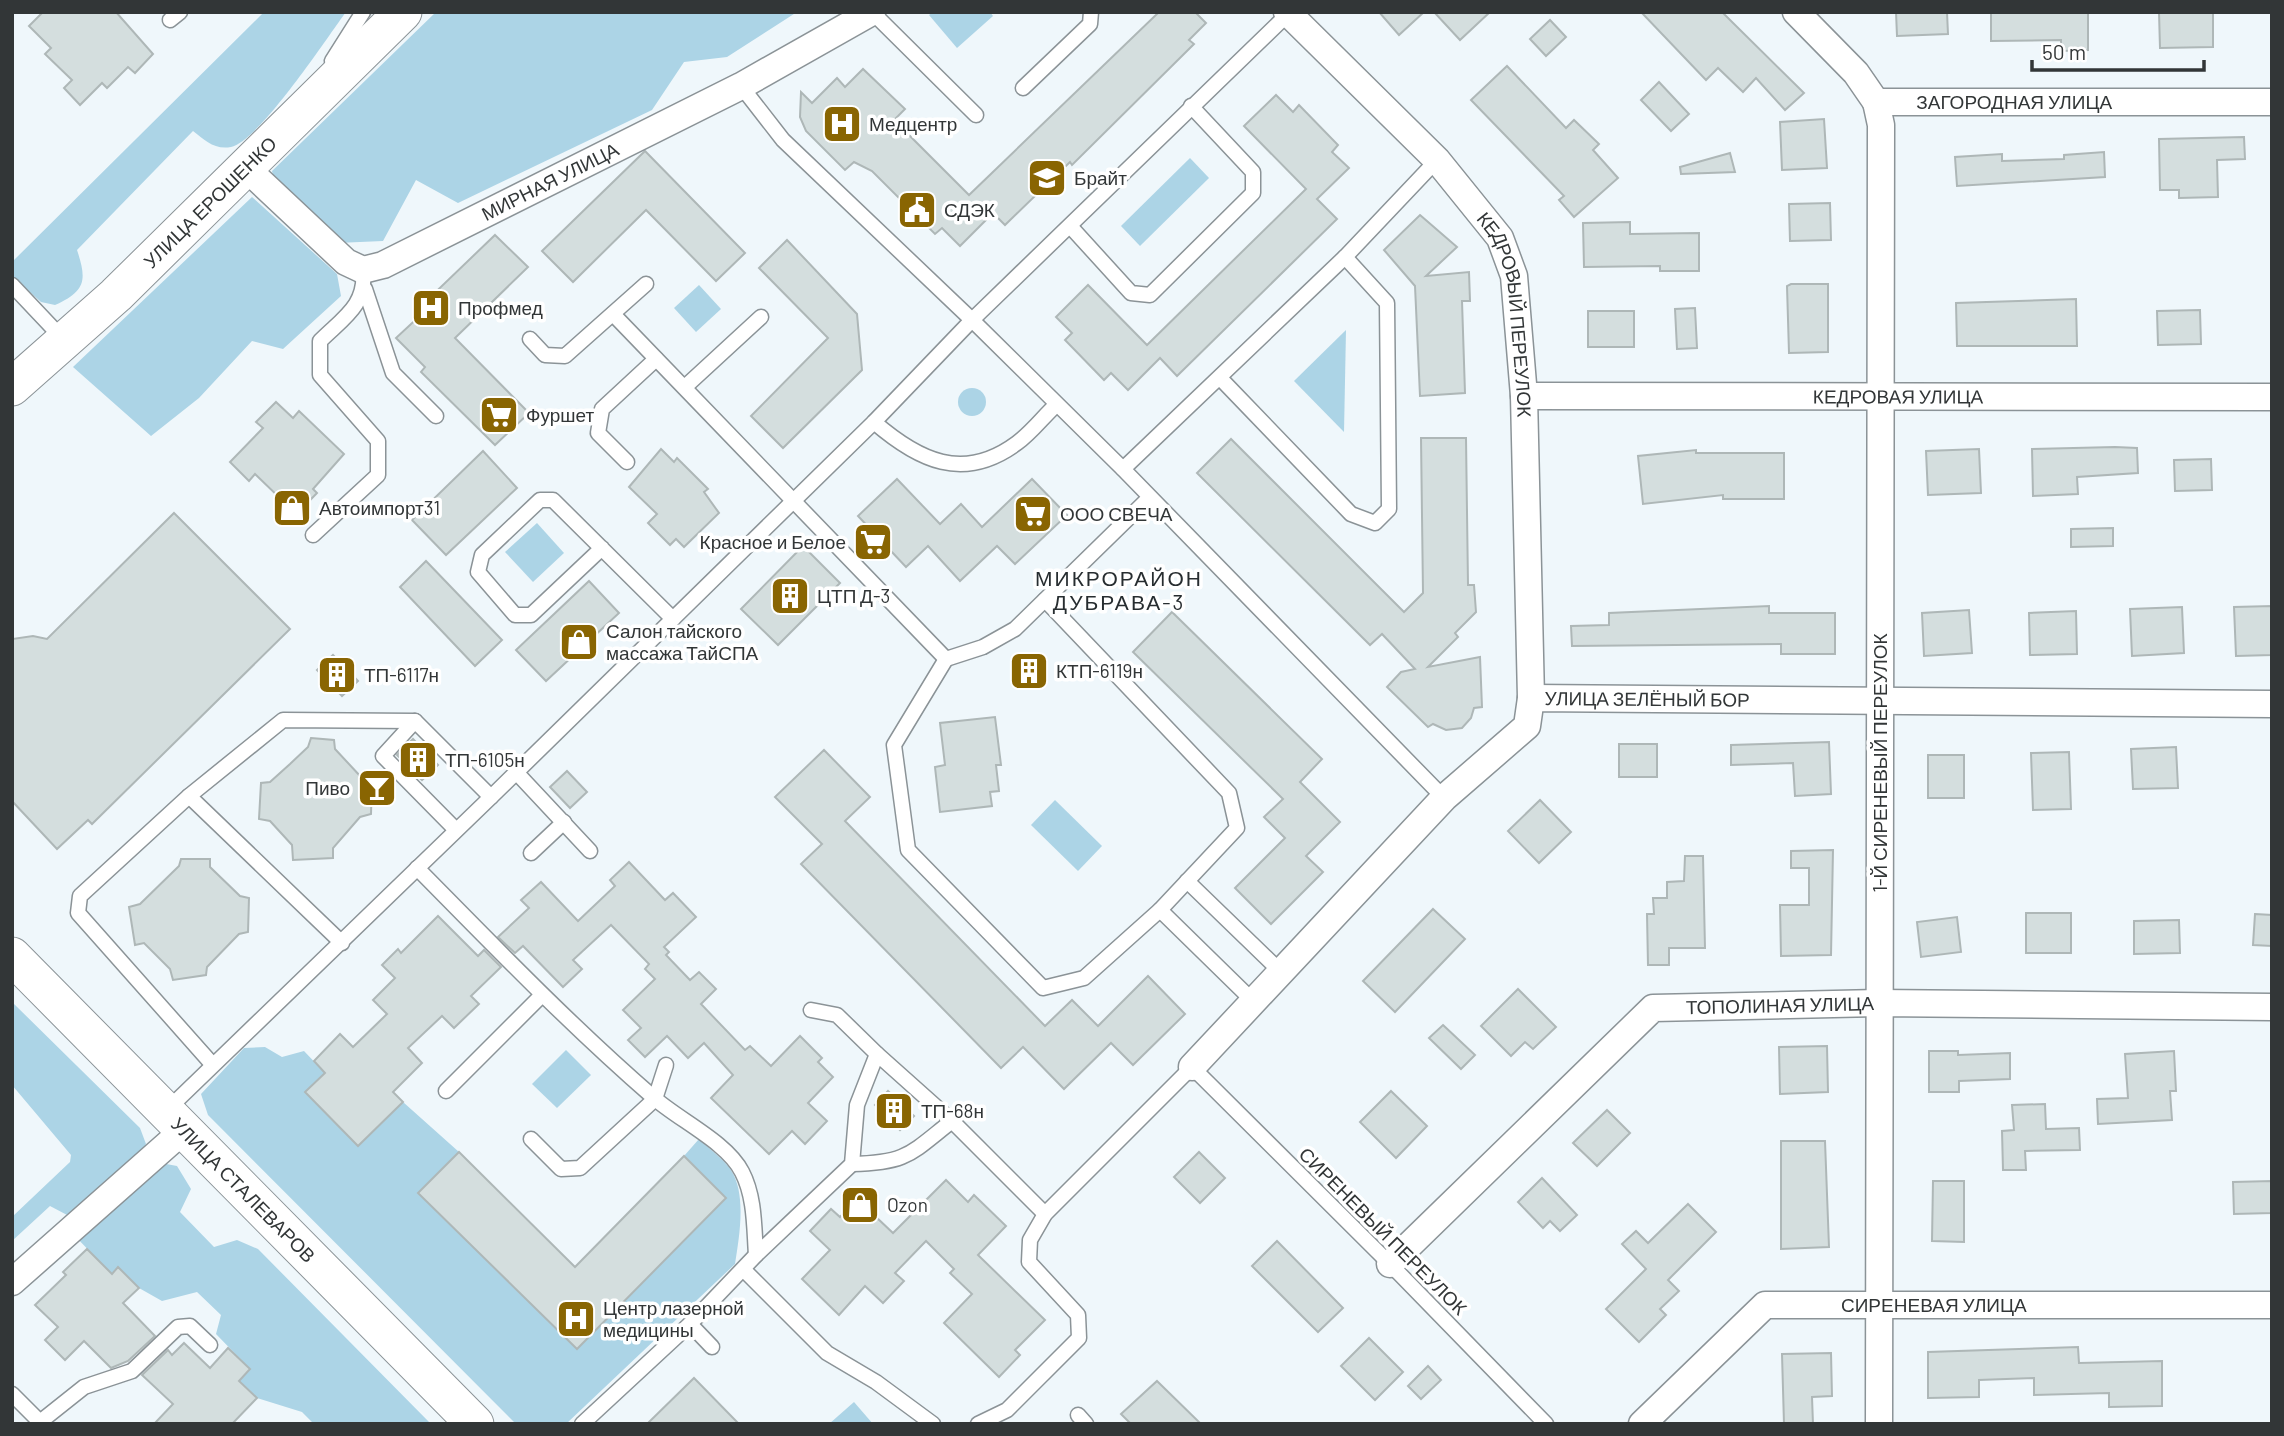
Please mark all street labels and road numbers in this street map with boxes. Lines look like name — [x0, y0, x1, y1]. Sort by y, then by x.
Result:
street label: ЗАГОРОДНАЯ УЛИЦА — [1916, 90, 2113, 113]
street label: УЛИЦА ЕРОШЕНКО — [139, 131, 281, 272]
street label: МИРНАЯ УЛИЦА — [477, 137, 623, 225]
street label: КЕДРОВЫЙ ПЕРЕУЛОК — [1473, 207, 1536, 417]
street label: КЕДРОВАЯ УЛИЦА — [1813, 384, 1983, 408]
street label: 1-Й СИРЕНЕВЫЙ ПЕРЕУЛОК — [1868, 633, 1891, 893]
street label: УЛИЦА ЗЕЛЁНЫЙ БОР — [1545, 686, 1750, 711]
street label: ТОПОЛИНАЯ УЛИЦА — [1686, 991, 1875, 1018]
street label: УЛИЦА СТАЛЕВАРОВ — [167, 1112, 320, 1267]
street label: СИРЕНЕВЫЙ ПЕРЕУЛОК — [1295, 1142, 1472, 1319]
street label: СИРЕНЕВАЯ УЛИЦА — [1841, 1293, 2027, 1316]

